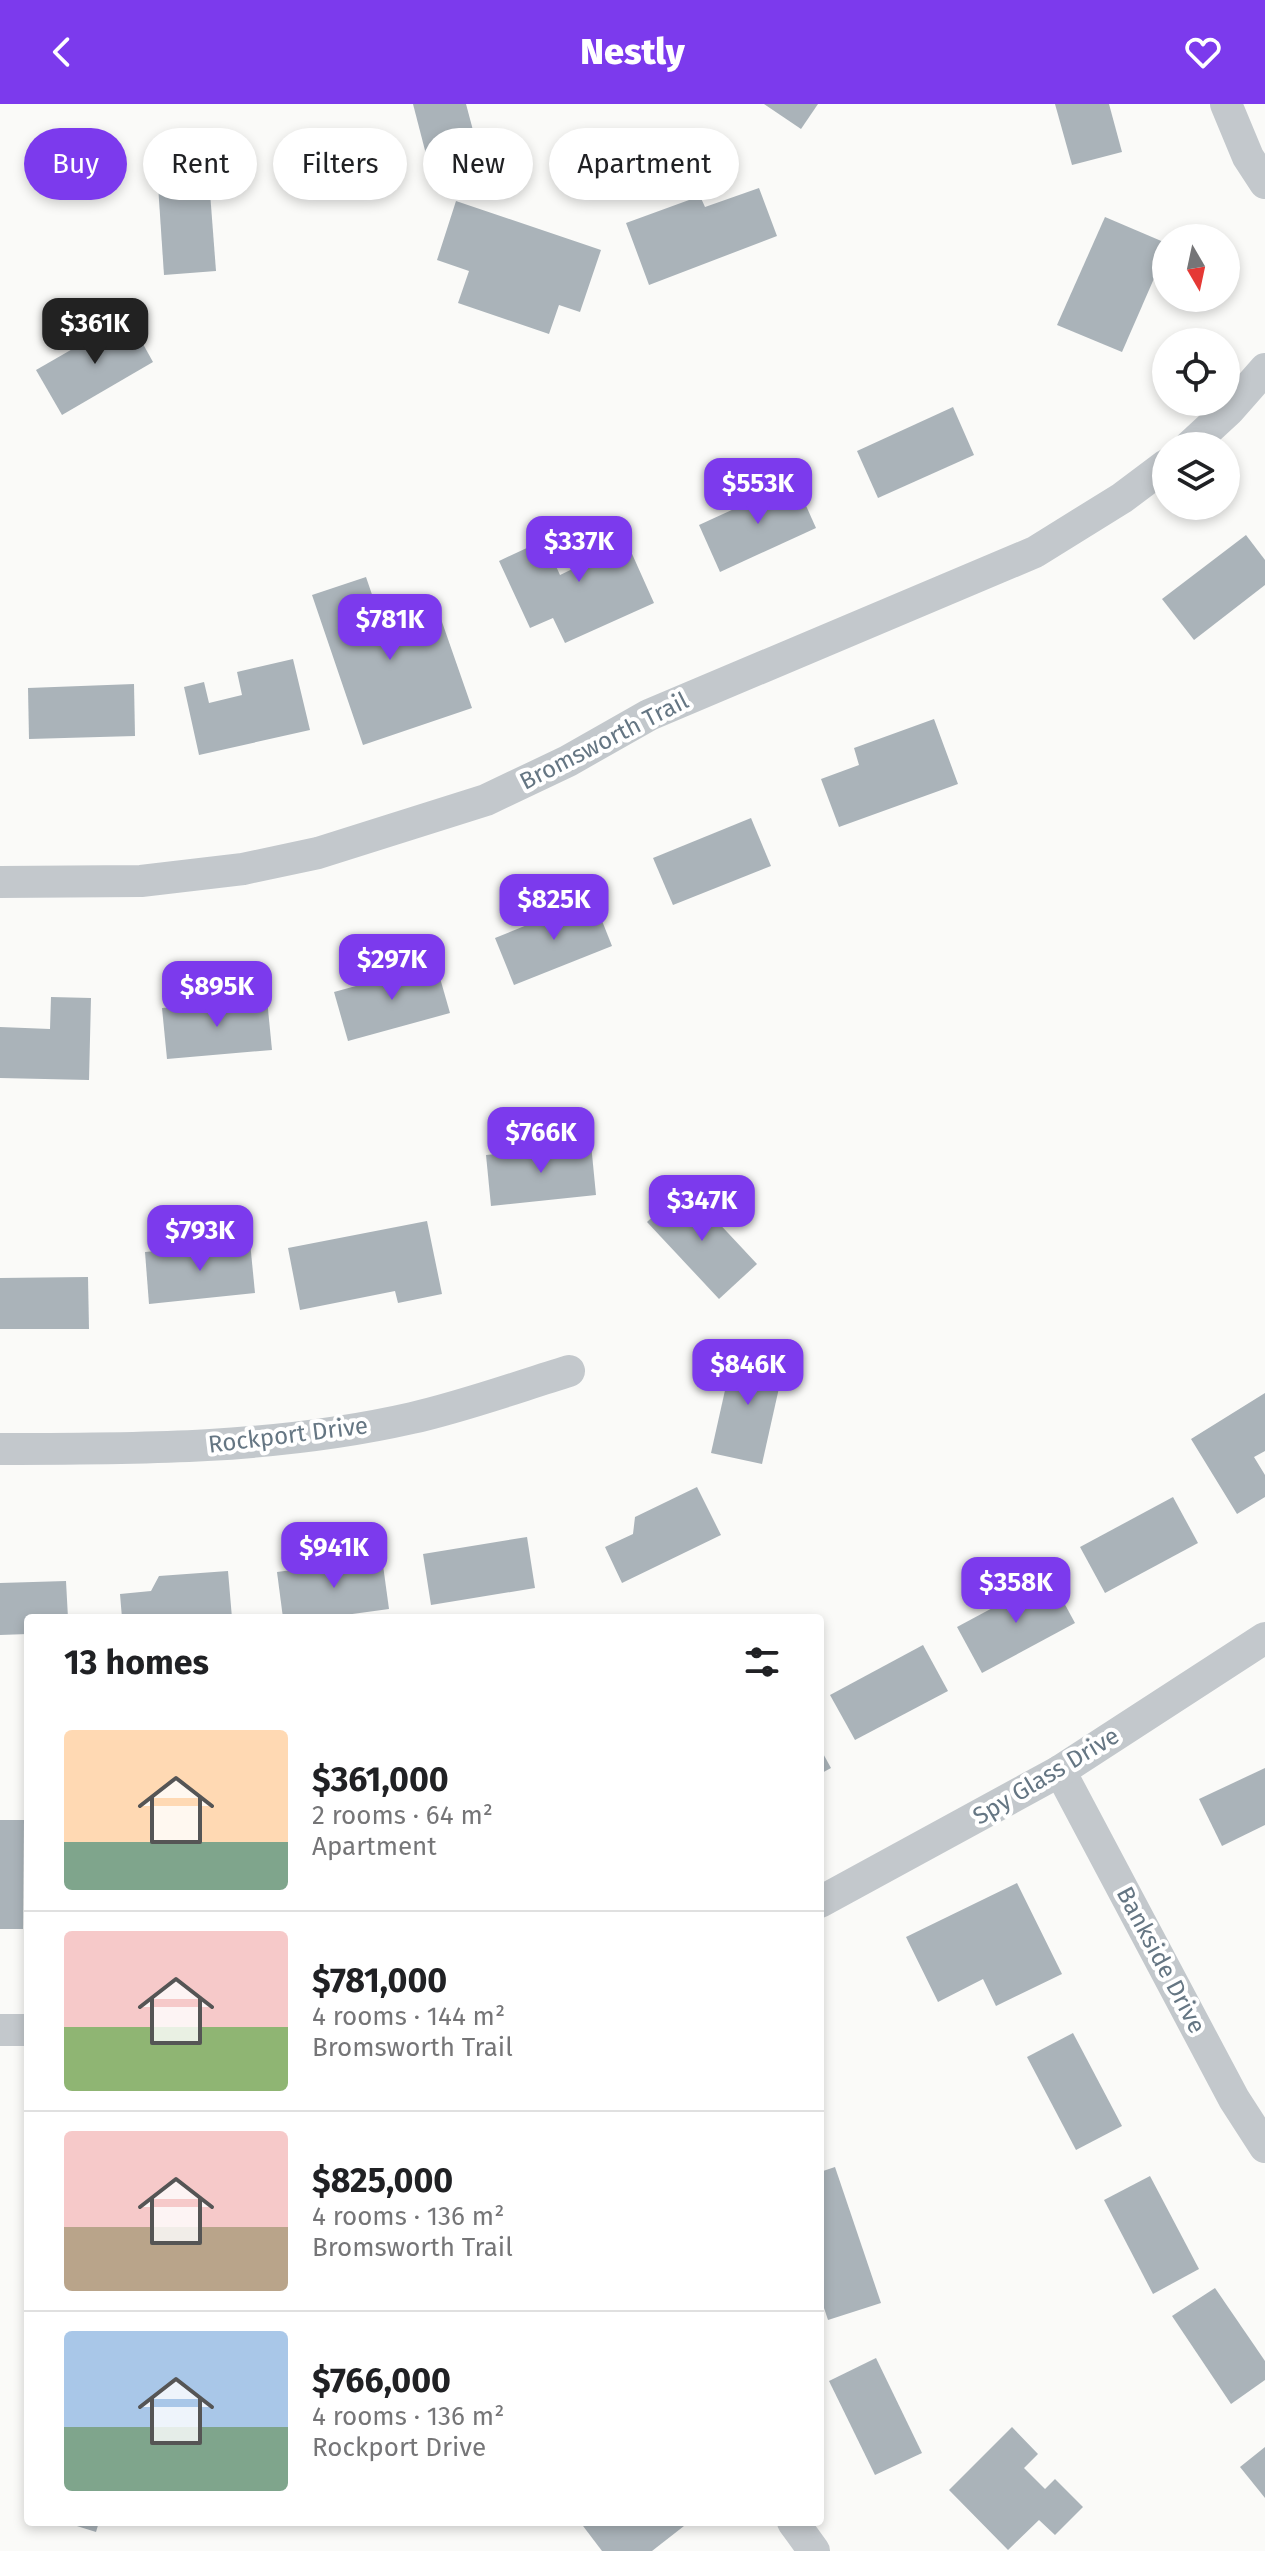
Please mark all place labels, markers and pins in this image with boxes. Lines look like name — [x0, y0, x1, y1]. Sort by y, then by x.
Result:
pin: $361K — [39, 298, 151, 366]
pin: $553K — [702, 458, 814, 526]
pin: $337K — [523, 516, 635, 584]
pin: $781K — [334, 594, 446, 662]
pin: $825K — [498, 874, 610, 942]
pin: $297K — [336, 934, 448, 1002]
pin: $895K — [161, 961, 273, 1029]
pin: $766K — [485, 1107, 597, 1175]
pin: $347K — [646, 1175, 758, 1243]
pin: $793K — [144, 1205, 256, 1273]
pin: $846K — [692, 1339, 804, 1407]
pin: $941K — [278, 1522, 390, 1590]
pin: $358K — [960, 1557, 1072, 1625]

